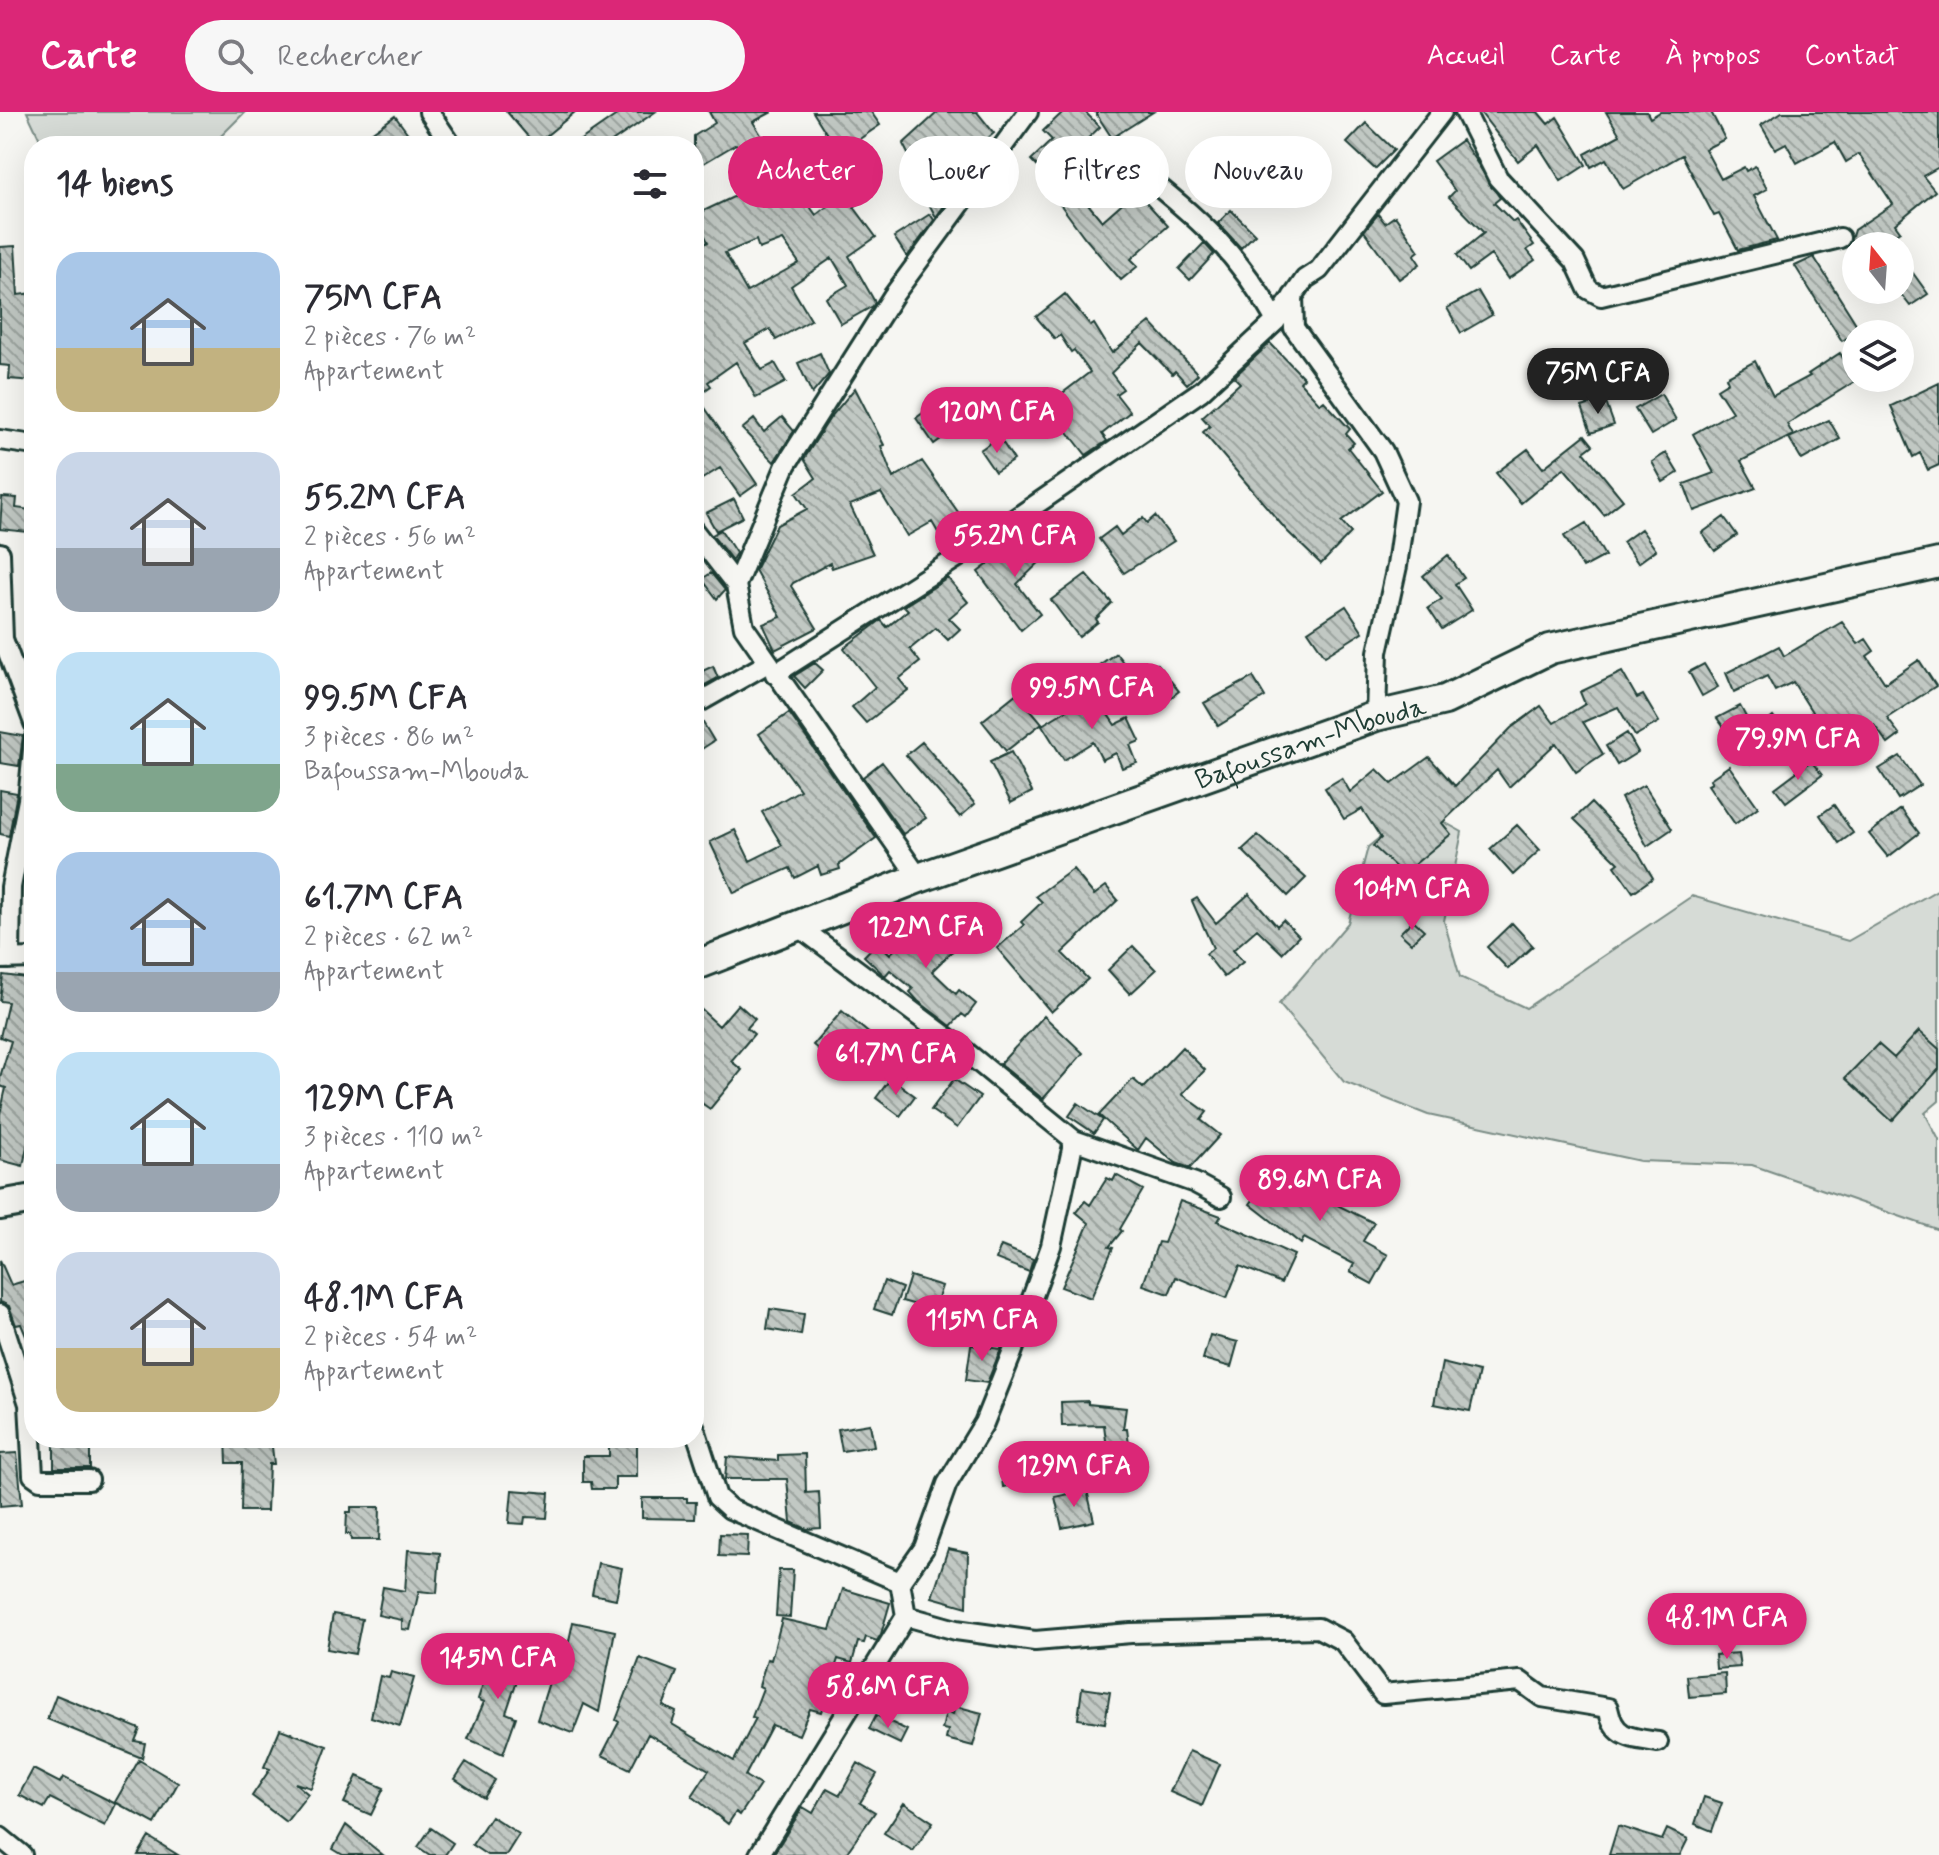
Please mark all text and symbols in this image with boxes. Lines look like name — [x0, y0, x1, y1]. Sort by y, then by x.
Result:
search box — [185, 20, 745, 92]
text: Carte — [40, 32, 137, 81]
icon: search — [213, 34, 257, 78]
text: Rechercher — [277, 37, 423, 76]
text: Accueil — [1427, 38, 1505, 75]
text: Carte — [1549, 38, 1621, 75]
text: À propos — [1665, 38, 1760, 75]
text: Contact — [1804, 38, 1899, 75]
chip: Acheter — [728, 136, 883, 208]
chip: Louer — [899, 136, 1019, 208]
chip: Filtres — [1035, 136, 1169, 208]
chip: Nouveau — [1185, 136, 1332, 208]
text: 14 biens — [56, 162, 173, 207]
icon: filters — [628, 162, 672, 206]
north arrow — [1842, 232, 1914, 304]
map controls — [1842, 232, 1914, 392]
text: 75M CFA — [304, 276, 443, 321]
icon: home — [120, 284, 216, 380]
button: layers — [1842, 320, 1914, 392]
text: 2 pièces · 76 m² — [304, 321, 476, 355]
pin: 75M CFA — [1524, 348, 1672, 416]
text: Appartement — [304, 355, 444, 389]
text: 75M CFA — [1545, 357, 1651, 391]
pin: 120M CFA — [914, 387, 1080, 455]
text: 120M CFA — [938, 396, 1056, 430]
text: 55.2M CFA — [304, 476, 466, 521]
icon: home — [120, 484, 216, 580]
pin: 55.2M CFA — [923, 511, 1107, 579]
text: 55.2M CFA — [953, 520, 1077, 554]
text: 2 pièces · 56 m² — [304, 521, 476, 555]
text: Appartement — [304, 555, 444, 589]
pin: 99.5M CFA — [1000, 663, 1184, 731]
text: 99.5M CFA — [1029, 672, 1155, 706]
text: 99.5M CFA — [304, 676, 468, 721]
icon: home — [120, 684, 216, 780]
street label: Bafoussam-Mbouda — [1190, 689, 1430, 800]
pin: 79.9M CFA — [1706, 714, 1890, 782]
text: 3 pièces · 86 m² — [304, 721, 474, 755]
text: 79.9M CFA — [1735, 723, 1861, 757]
text: Bafoussam-Mbouda — [304, 755, 528, 789]
pin: 104M CFA — [1329, 864, 1495, 932]
text: 104M CFA — [1353, 873, 1471, 907]
text: 61.7M CFA — [304, 876, 464, 921]
icon: home — [120, 884, 216, 980]
pin: 122M CFA — [843, 902, 1009, 970]
text: 122M CFA — [867, 911, 985, 945]
text: 2 pièces · 62 m² — [304, 921, 473, 955]
text: Appartement — [304, 955, 444, 989]
pin: 61.7M CFA — [804, 1029, 988, 1097]
text: 61.7M CFA — [835, 1038, 957, 1072]
text: 129M CFA — [304, 1076, 455, 1121]
icon: home — [120, 1084, 216, 1180]
text: 3 pièces · 110 m² — [304, 1121, 483, 1155]
text: Appartement — [304, 1155, 444, 1189]
pin: 89.6M CFA — [1228, 1155, 1412, 1223]
text: 89.6M CFA — [1257, 1164, 1383, 1198]
text: 48.1M CFA — [304, 1276, 465, 1321]
icon: home — [120, 1284, 216, 1380]
pin: 115M CFA — [899, 1295, 1065, 1363]
text: 115M CFA — [925, 1304, 1039, 1338]
text: 2 pièces · 54 m² — [304, 1321, 477, 1355]
text: Appartement — [304, 1355, 444, 1389]
pin: 129M CFA — [991, 1441, 1157, 1509]
text: 129M CFA — [1016, 1450, 1132, 1484]
pin: 48.1M CFA — [1635, 1593, 1819, 1661]
text: 48.1M CFA — [1666, 1602, 1788, 1636]
pin: 145M CFA — [415, 1633, 581, 1701]
text: 145M CFA — [439, 1642, 557, 1676]
pin: 58.6M CFA — [796, 1662, 980, 1730]
text: 58.6M CFA — [826, 1671, 950, 1705]

